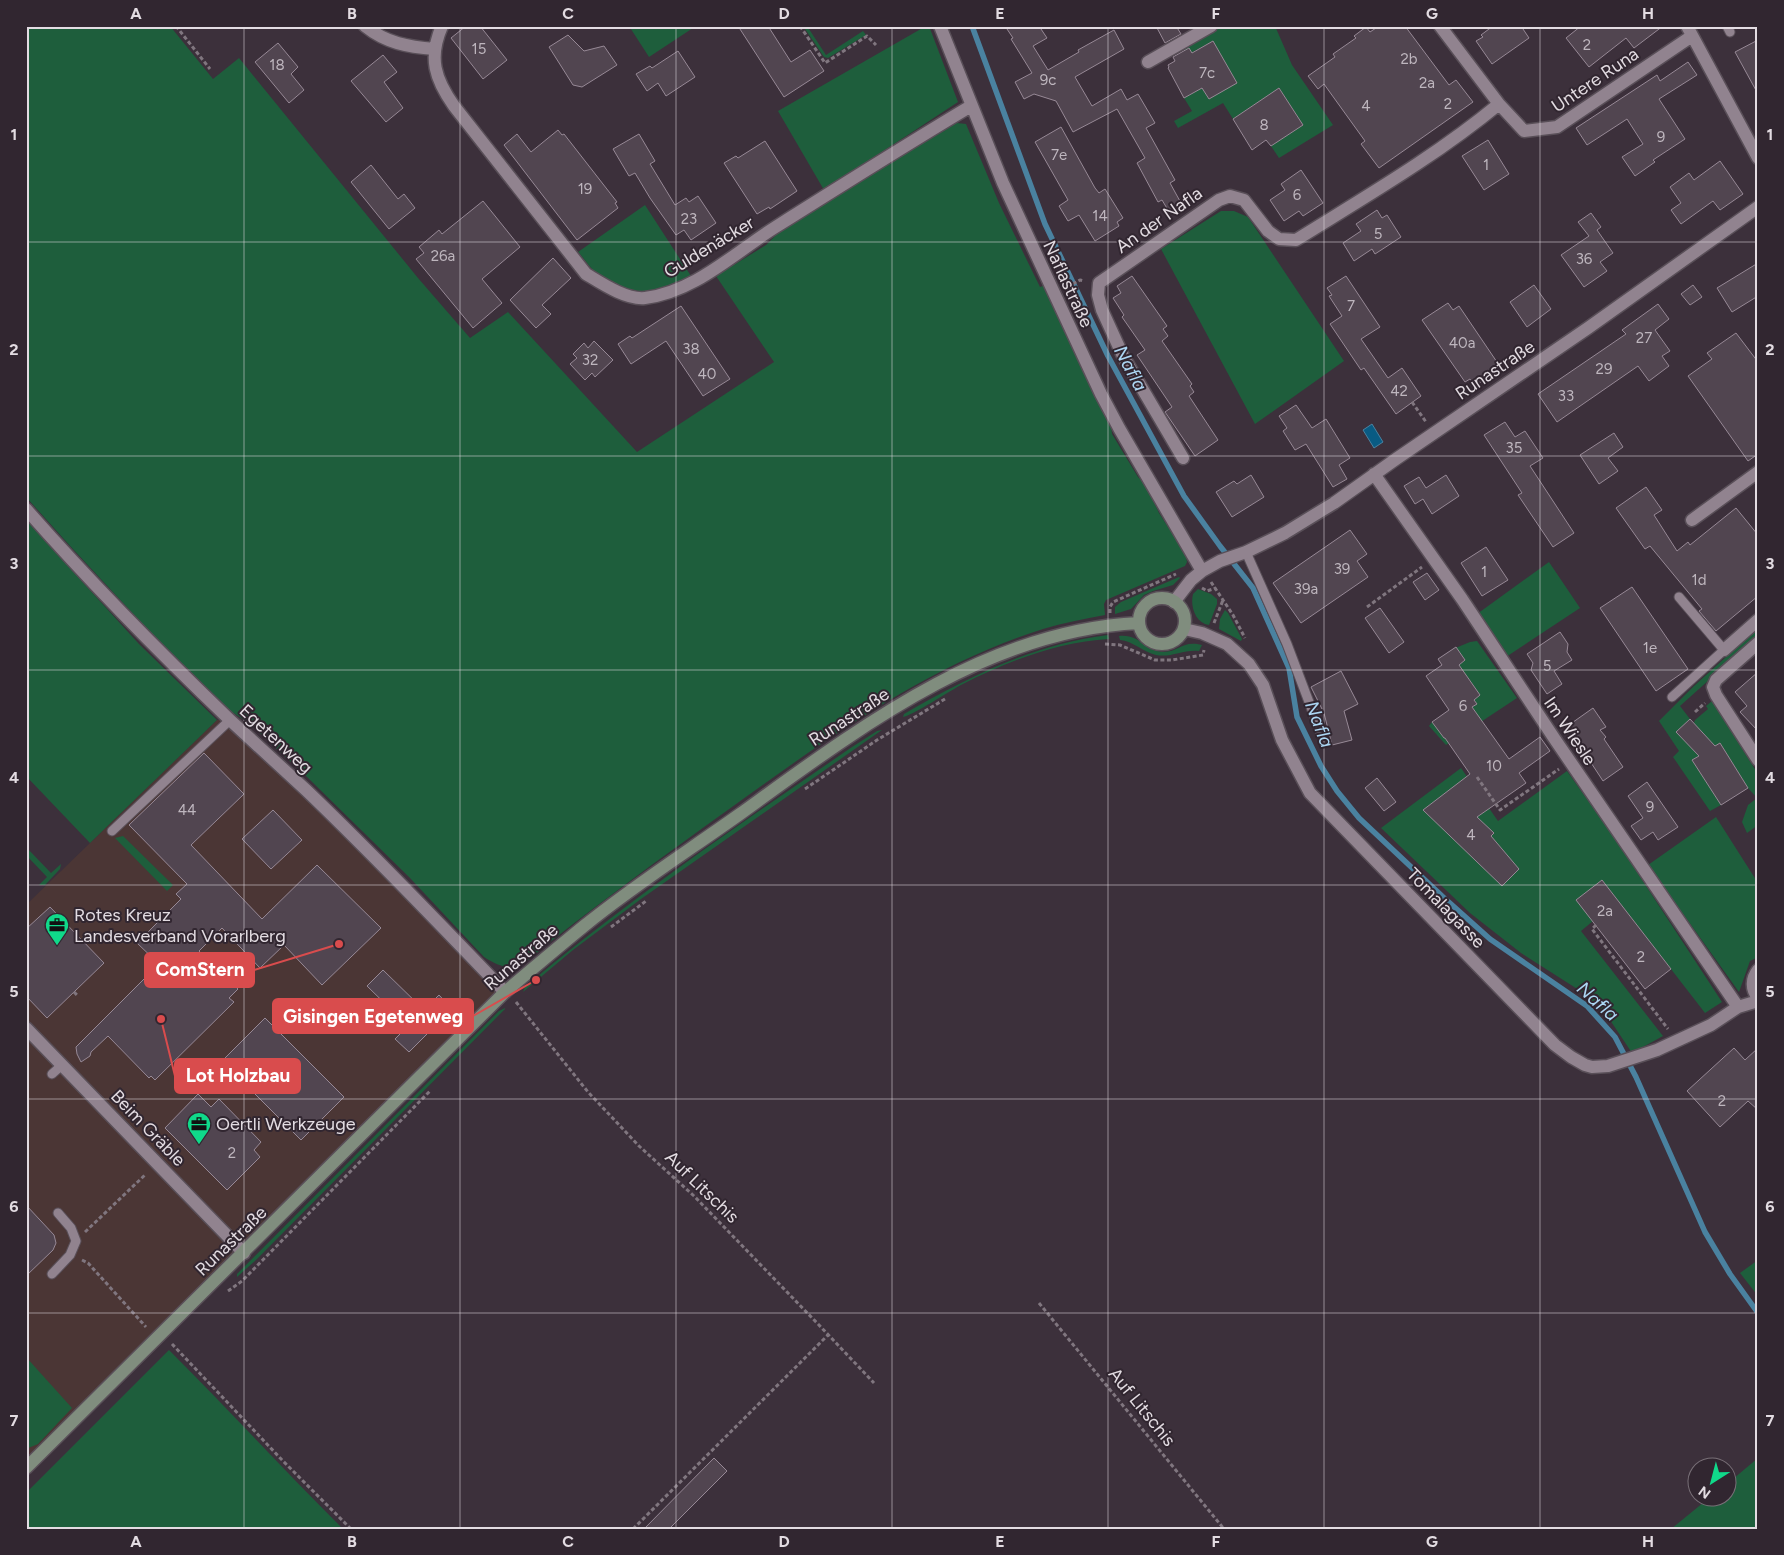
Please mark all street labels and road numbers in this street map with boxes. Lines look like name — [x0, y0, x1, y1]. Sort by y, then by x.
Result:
street label: Untere Runa — [1547, 43, 1643, 117]
street label: An der Nafla — [1112, 182, 1206, 258]
street label: Guldenäcker — [660, 211, 758, 283]
street label: Naflastraße — [1038, 237, 1098, 331]
street label: Runastraße — [1451, 335, 1539, 405]
street label: Runastraße — [805, 683, 893, 751]
street label: Im Wiesle — [1539, 692, 1601, 770]
street label: Egetenweg — [235, 700, 317, 778]
street label: Tomalagasse — [1402, 863, 1490, 953]
street label: Runastraße — [479, 919, 563, 995]
street label: Beim Gräble — [106, 1085, 190, 1171]
street label: Auf Litschis — [660, 1146, 744, 1228]
street label: Runastraße — [191, 1201, 271, 1281]
street label: Auf Litschis — [1104, 1363, 1180, 1451]

